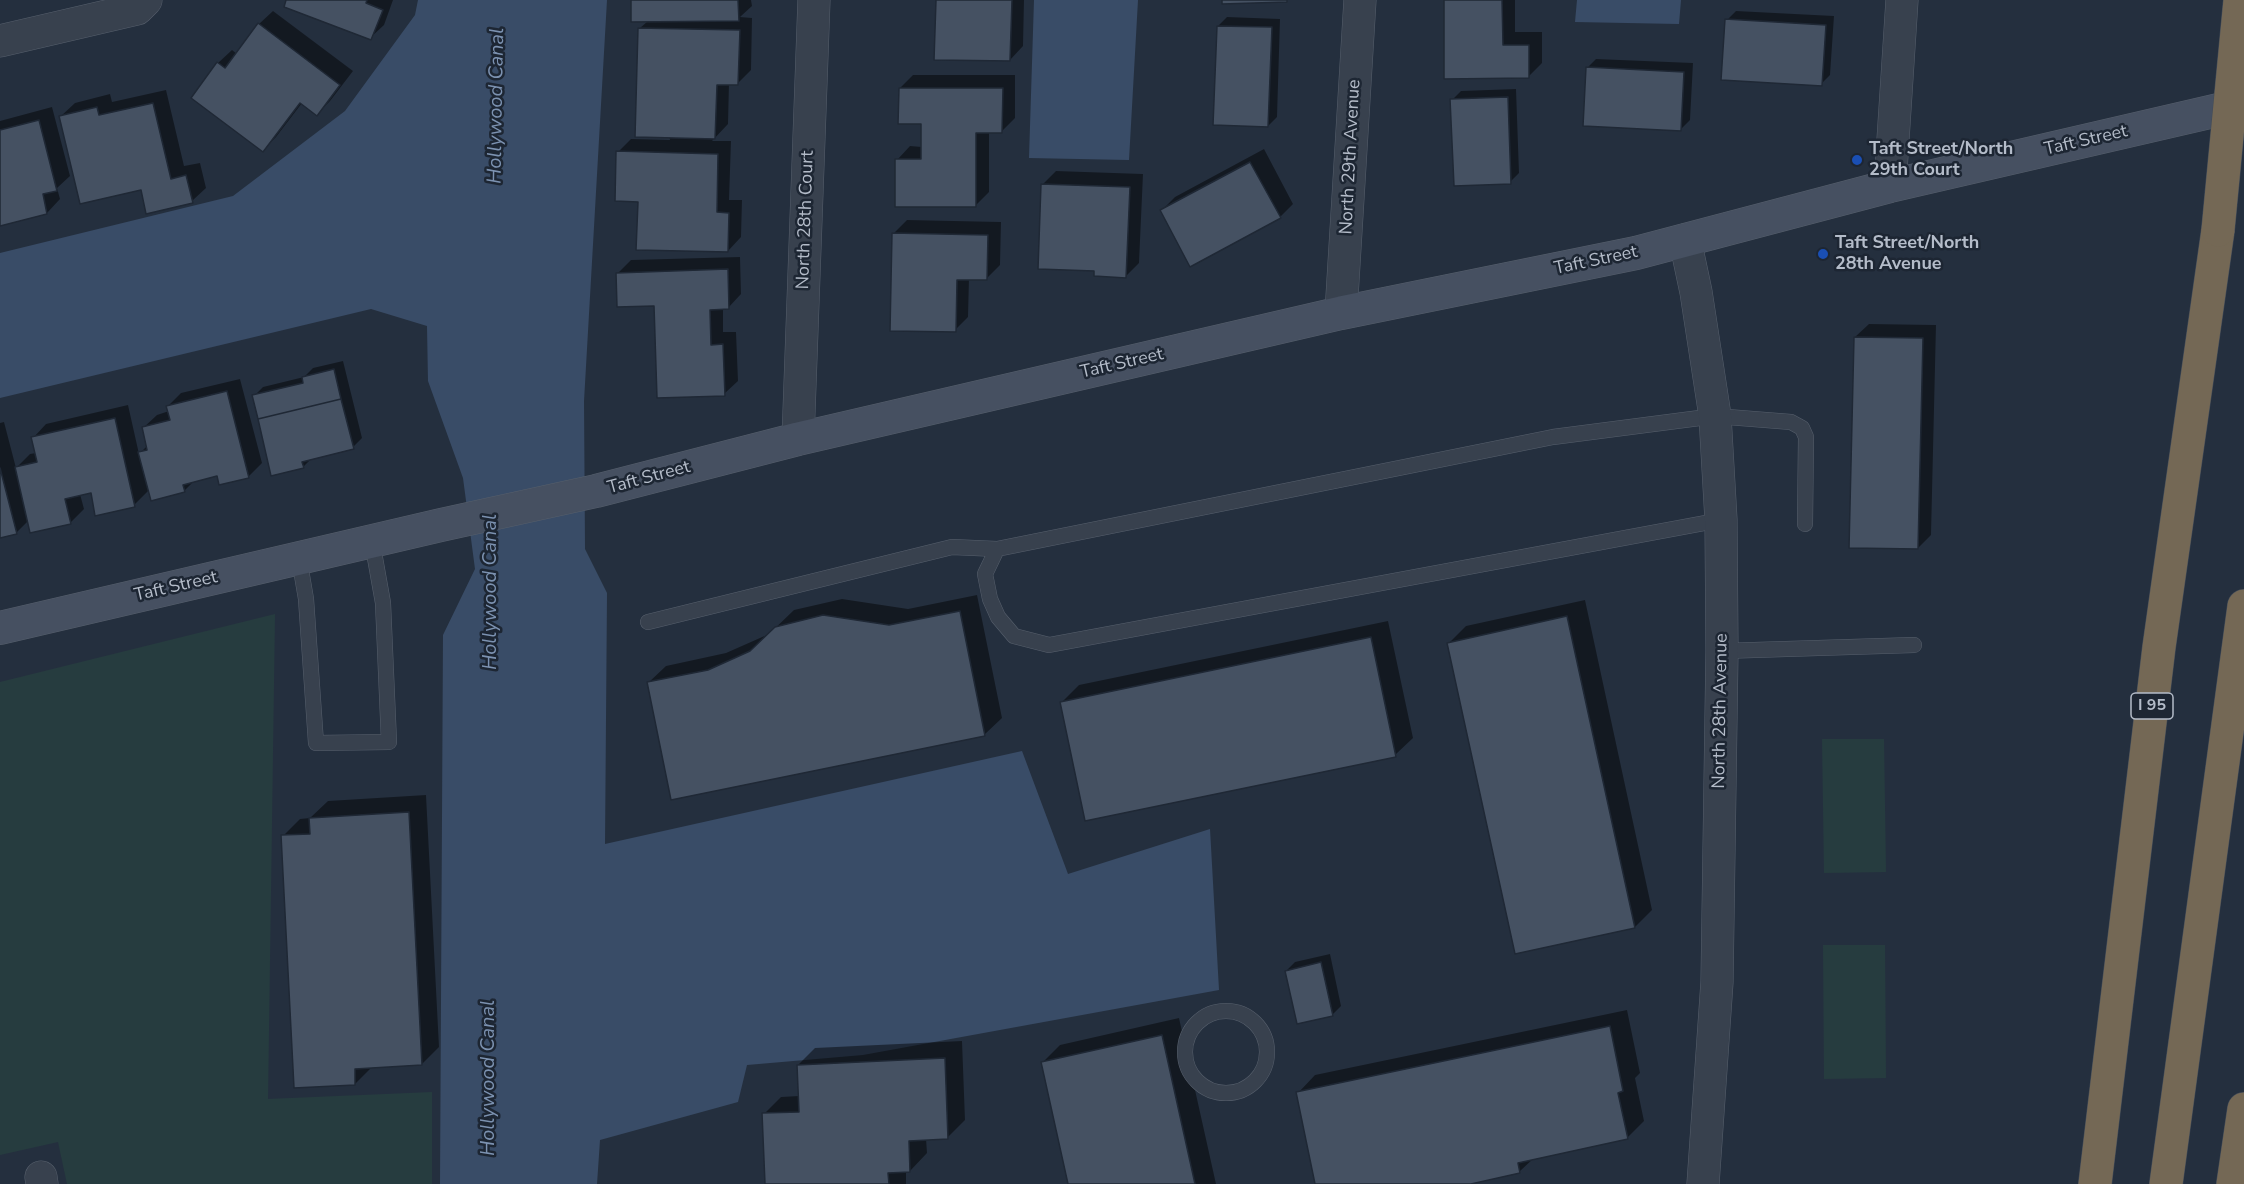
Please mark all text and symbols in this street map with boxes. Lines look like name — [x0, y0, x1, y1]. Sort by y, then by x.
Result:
water label: Hollywood Canal — [484, 28, 510, 184]
street label: North 29th Avenue — [1336, 79, 1366, 235]
street label: Taft Street — [2042, 121, 2130, 161]
place label: Taft Street/North 29th Court — [1869, 139, 2013, 182]
street label: North 28th Court — [793, 150, 819, 290]
marker: Taft Street/North 29th Court — [1850, 153, 1864, 167]
place label: Taft Street/North 28th Avenue — [1835, 233, 1979, 276]
street label: Taft Street — [1552, 242, 1640, 280]
marker: Taft Street/North 28th Avenue — [1816, 247, 1830, 261]
street label: Taft Street — [1078, 344, 1166, 384]
street label: Taft Street — [605, 457, 693, 499]
water label: Hollywood Canal — [479, 514, 503, 670]
street label: Taft Street — [132, 567, 220, 607]
street label: North 28th Avenue — [1709, 633, 1733, 789]
road number: I 95 — [2131, 693, 2173, 719]
water label: Hollywood Canal — [477, 1000, 501, 1156]

